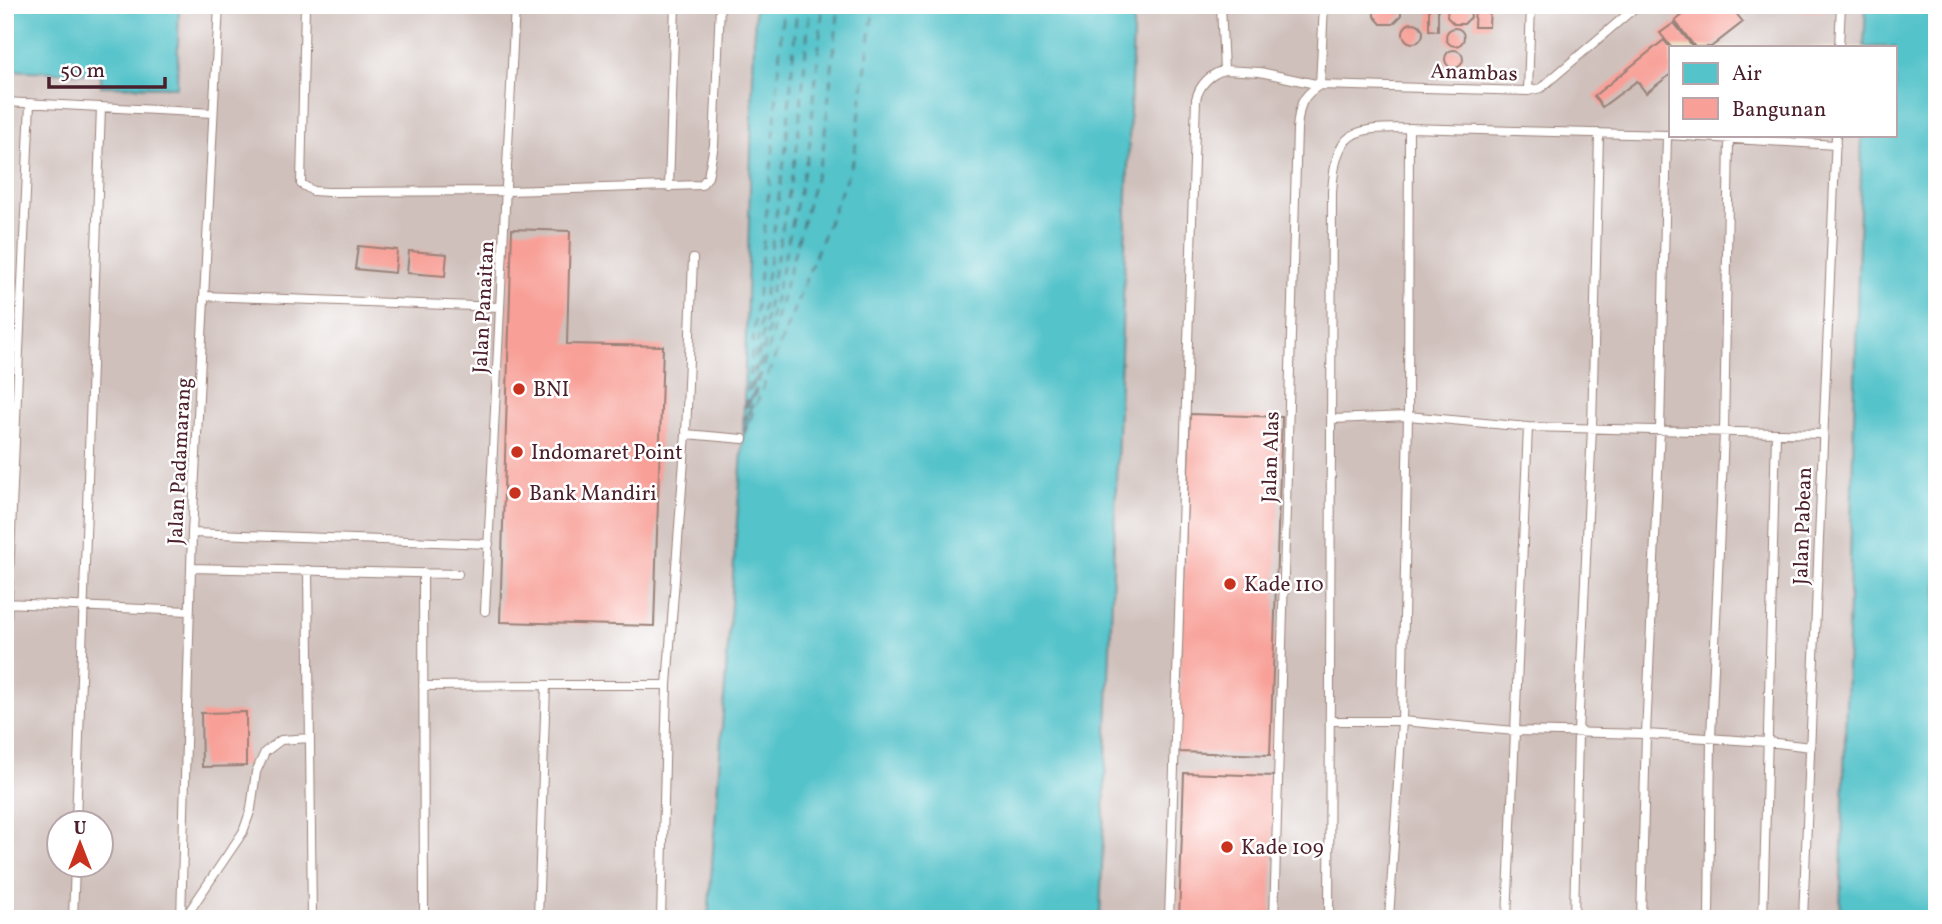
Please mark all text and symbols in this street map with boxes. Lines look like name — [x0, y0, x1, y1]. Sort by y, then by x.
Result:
scale bar — [49, 46, 164, 90]
legend — [1669, 46, 1896, 136]
text: 50 m — [60, 57, 105, 86]
street label: Anambas — [1430, 57, 1518, 90]
text: Air — [1732, 60, 1762, 89]
text: Bangunan — [1732, 96, 1826, 125]
street label: Jalan Panaitan — [467, 240, 502, 374]
place label: BNI — [533, 376, 569, 405]
street label: Jalan Padamarang — [162, 377, 199, 545]
marker: BNI — [511, 381, 527, 397]
street label: Jalan Alas — [1255, 411, 1288, 503]
place label: Indomaret Point — [531, 439, 683, 468]
marker: Indomaret Point — [509, 444, 525, 460]
street label: Jalan Pabean — [1787, 467, 1820, 585]
place label: Bank Mandiri — [529, 480, 657, 509]
marker: Bank Mandiri — [507, 485, 523, 501]
place label: Kade 110 — [1244, 571, 1324, 600]
marker: Kade 110 — [1222, 576, 1238, 592]
north arrow — [46, 808, 116, 878]
text: U — [73, 816, 87, 842]
place label: Kade 109 — [1241, 834, 1324, 863]
marker: Kade 109 — [1219, 839, 1235, 855]

